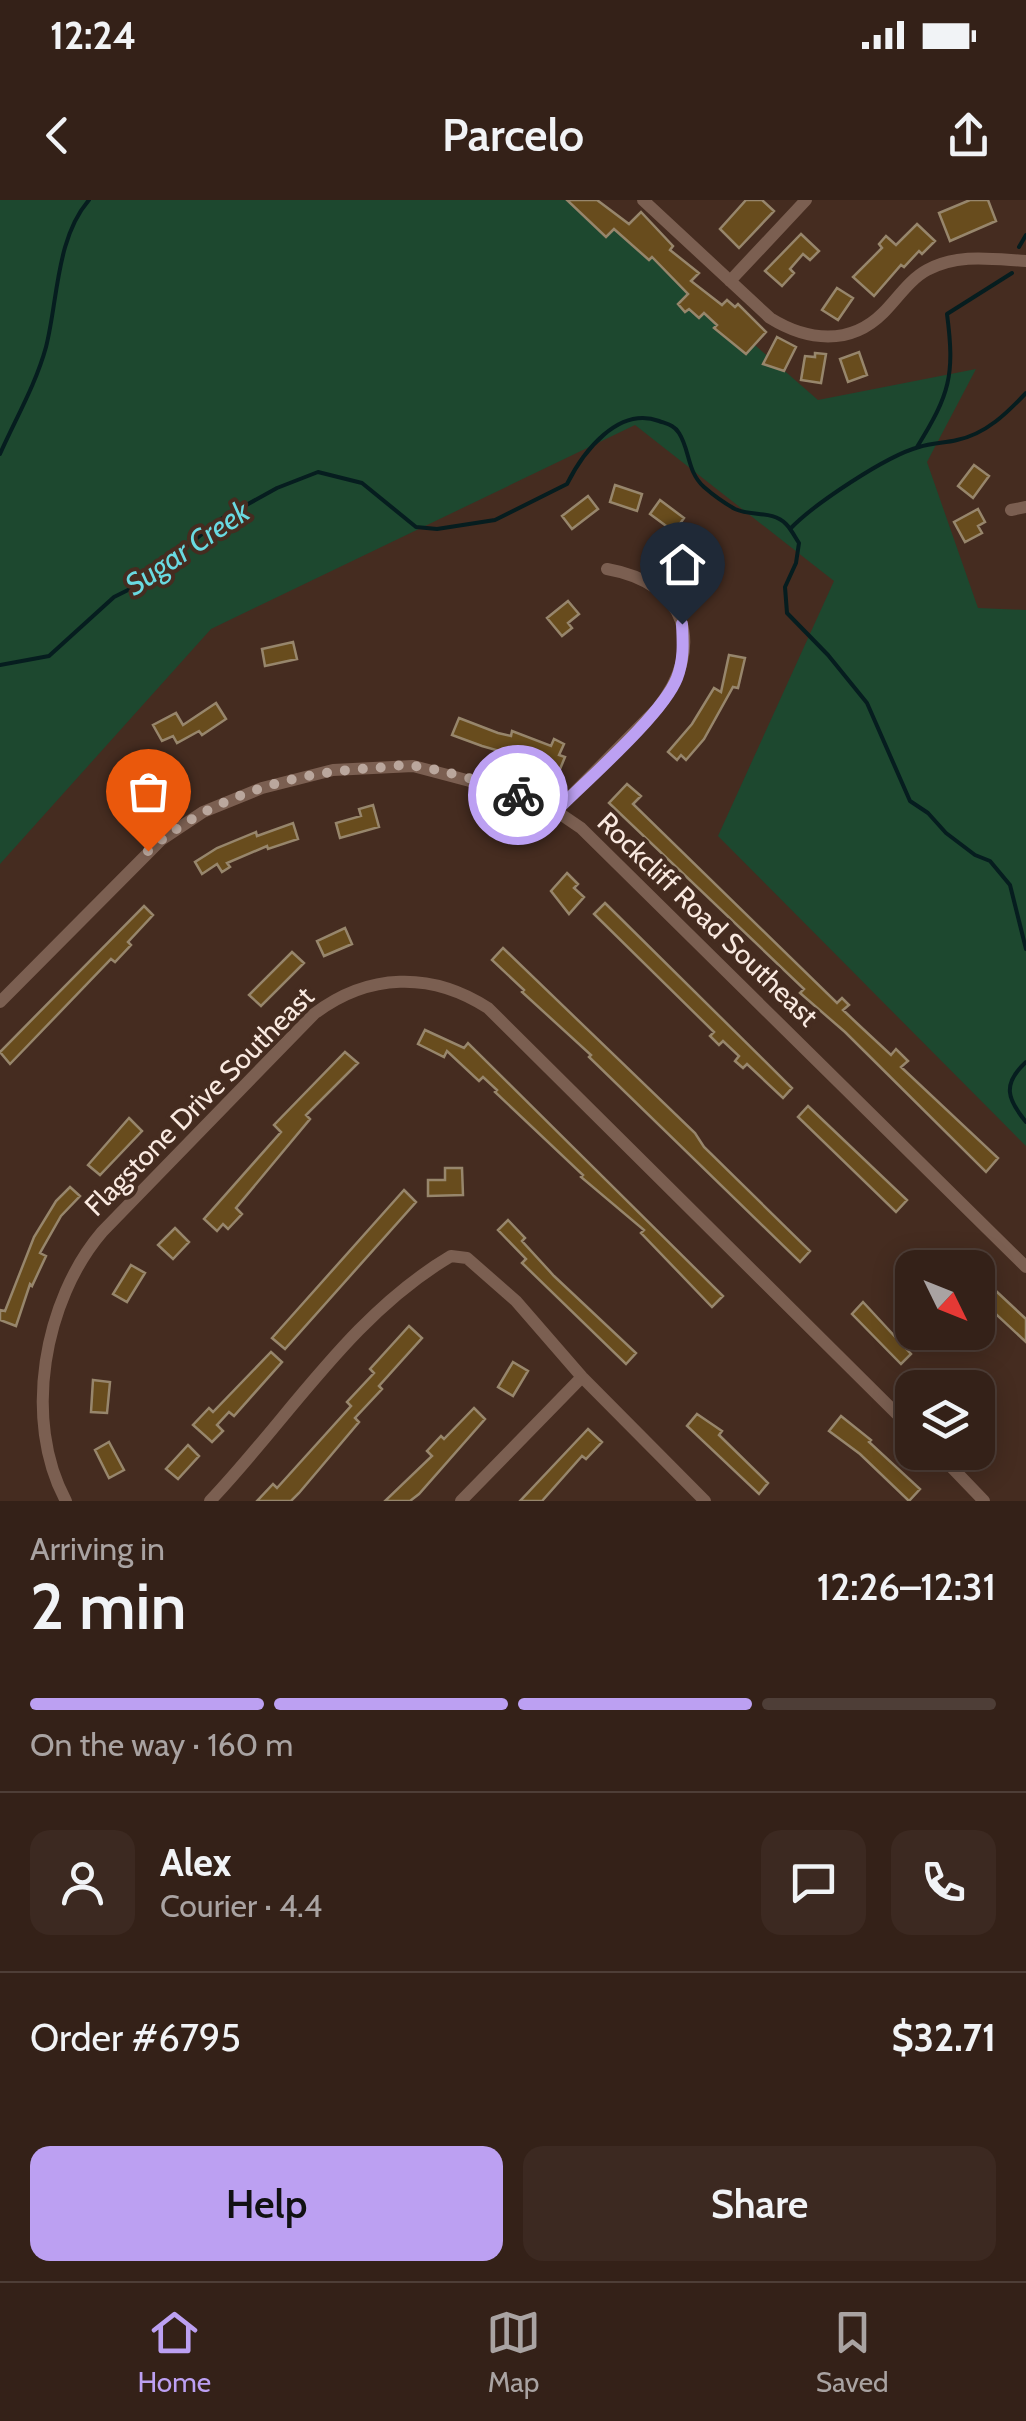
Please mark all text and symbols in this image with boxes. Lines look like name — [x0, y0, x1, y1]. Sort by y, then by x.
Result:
text: 12:24 — [50, 12, 136, 59]
icon: back — [30, 108, 85, 163]
text: Parcelo — [442, 108, 584, 162]
icon: share — [941, 108, 996, 163]
water label: Sugar Creek — [118, 492, 257, 603]
pin — [640, 522, 725, 625]
icon: home — [655, 537, 710, 592]
courier — [468, 745, 568, 845]
pin — [106, 749, 191, 852]
icon: bag — [121, 764, 176, 819]
icon: bike — [491, 768, 546, 823]
street label: Rockcliff Road Southeast — [591, 805, 825, 1033]
street label: Flagstone Drive Southeast — [77, 979, 321, 1223]
north arrow — [895, 1250, 995, 1350]
map controls — [895, 1250, 995, 1470]
button: layers — [895, 1370, 995, 1470]
text: Arriving in — [30, 1529, 165, 1568]
text: 12:26–12:31 — [817, 1563, 996, 1610]
text: 2 min — [30, 1566, 187, 1645]
text: On the way · 160 m — [30, 1725, 293, 1764]
button: person — [30, 1830, 135, 1935]
button: chat — [761, 1830, 866, 1935]
button: phone — [891, 1830, 996, 1935]
text: Alex — [160, 1839, 231, 1886]
text: Courier · 4.4 — [160, 1886, 322, 1925]
text: Order #6795 — [30, 2014, 241, 2061]
text: $32.71 — [892, 2014, 996, 2061]
button: Help — [30, 2146, 503, 2261]
button: Share — [523, 2146, 996, 2261]
tab: Home — [137, 2305, 211, 2399]
tab: Map — [486, 2305, 541, 2399]
tab: Saved — [816, 2305, 889, 2399]

